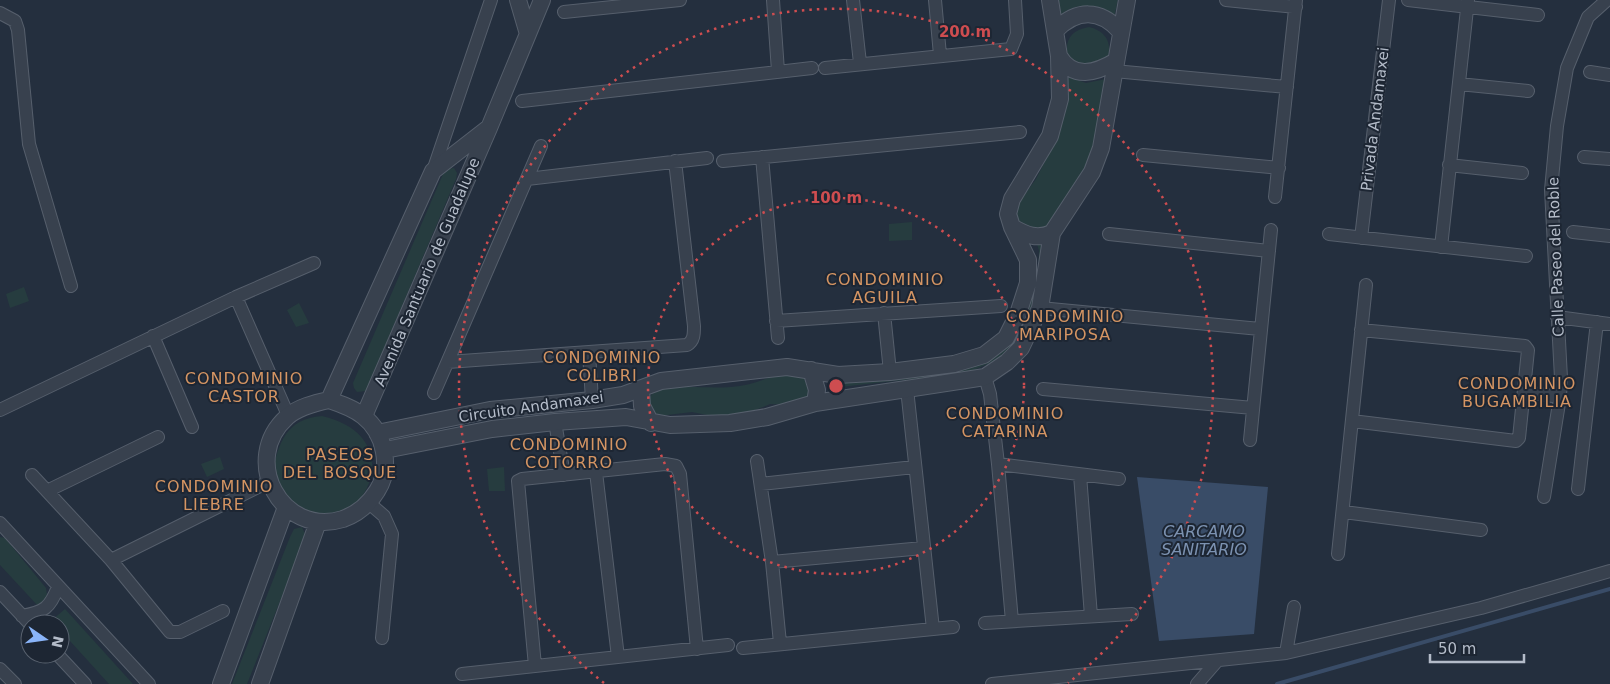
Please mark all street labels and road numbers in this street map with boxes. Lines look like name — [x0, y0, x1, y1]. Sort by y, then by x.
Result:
street label: Privada Andamaxei — [1357, 46, 1393, 192]
street label: Avenida Santuario de Guadalupe — [371, 155, 483, 389]
street label: Calle Paseo del Roble — [1544, 177, 1568, 337]
street label: Circuito Andamaxei — [457, 388, 605, 426]

